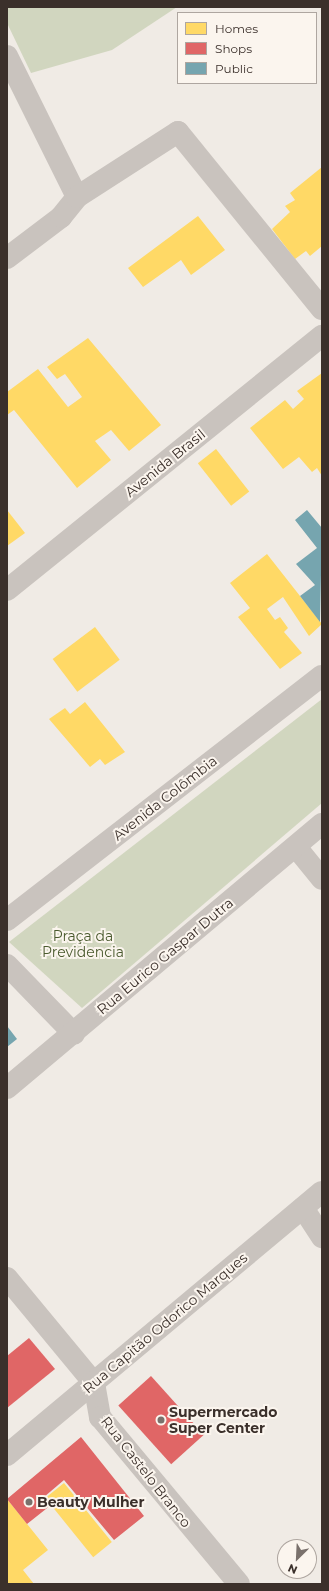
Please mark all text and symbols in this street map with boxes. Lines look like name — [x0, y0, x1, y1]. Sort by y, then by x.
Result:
legend — [177, 12, 317, 84]
text: Homes — [215, 21, 258, 36]
text: Shops — [215, 41, 252, 56]
text: Public — [215, 61, 253, 76]
street label: Avenida Brasil — [121, 426, 209, 500]
street label: Avenida Colômbia — [110, 752, 220, 844]
street label: Rua Eurico Gaspar Dutra — [94, 894, 236, 1018]
park label: Praça da Previdencia — [42, 928, 124, 960]
street label: Rua Capitão Odorico Marques — [79, 1249, 251, 1397]
place label: Supermercado Super Center — [169, 1404, 277, 1436]
street label: Rua Castelo Branco — [97, 1413, 195, 1531]
marker: Supermercado Super Center — [156, 1415, 166, 1425]
place label: Beauty Mulher — [37, 1494, 144, 1510]
marker: Beauty Mulher — [24, 1497, 34, 1507]
north arrow — [277, 1539, 317, 1579]
text: N — [286, 1561, 299, 1577]

